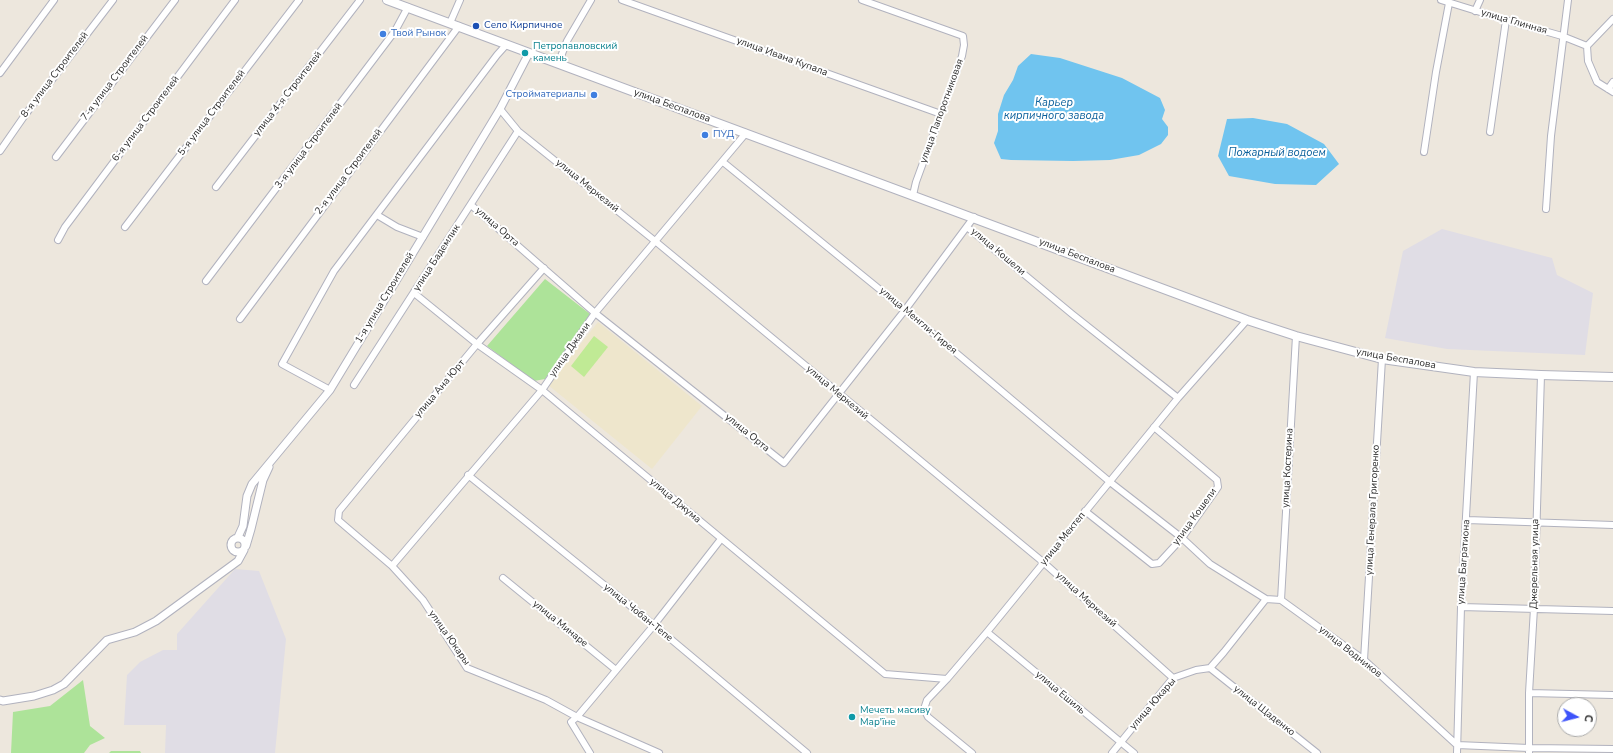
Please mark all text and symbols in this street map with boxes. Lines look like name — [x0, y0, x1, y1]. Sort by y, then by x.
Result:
street label: улица Глинная — [1479, 7, 1549, 37]
place label: Село Кирпичное — [484, 20, 562, 32]
marker: Село Кирпичное — [471, 21, 481, 31]
place label: Твой Рынок — [391, 28, 446, 40]
marker: Твой Рынок — [378, 29, 388, 39]
street label: 8-я улица Строителей — [19, 30, 91, 120]
street label: 7-я улица Строителей — [79, 33, 151, 123]
street label: улица Ивана Купала — [735, 35, 829, 79]
place label: Петропавловский камень — [533, 41, 617, 64]
marker: Петропавловский камень — [520, 48, 530, 58]
street label: улица 4-я Строителей — [251, 49, 325, 139]
street label: улица Папоротниковая — [918, 57, 966, 165]
street label: 5-я улица Строителей — [176, 68, 248, 158]
street label: 6-я улица Строителей — [110, 74, 182, 164]
street label: улица Беспалова — [632, 87, 712, 125]
place label: Стройматериалы — [505, 89, 586, 101]
marker: Стройматериалы — [589, 90, 599, 100]
water label: Карьер кирпичного завода — [1004, 96, 1104, 122]
street label: 3-я улица Строителей — [273, 101, 345, 191]
street label: 2-я улица Строителей — [313, 127, 385, 217]
place label: ПУД — [713, 129, 734, 141]
marker: ПУД — [700, 130, 710, 140]
water label: Пожарный водоем — [1228, 146, 1326, 160]
street label: улица Меркезий — [553, 157, 621, 215]
street label: улица Орта — [473, 205, 521, 249]
street label: улица Бадемлик — [411, 222, 463, 294]
street label: улица Кошели — [968, 226, 1028, 278]
street label: улица Беспалова — [1037, 236, 1117, 276]
street label: 1-я улица Строителей — [353, 250, 417, 346]
street label: улица Менгли-Гирея — [877, 285, 959, 357]
street label: улица Джами — [547, 320, 593, 380]
street label: улица Беспалова — [1355, 346, 1437, 372]
street label: улица Ана Юрт — [412, 358, 468, 420]
street label: улица Меркезий — [803, 363, 871, 423]
street label: улица Орта — [722, 411, 772, 455]
street label: улица Костерина — [1280, 428, 1296, 508]
street label: улица Генерала Григоренко — [1364, 444, 1382, 576]
street label: улица Джума — [647, 476, 703, 526]
street label: улица Кошели — [1170, 486, 1220, 548]
street label: улица Мектеп — [1038, 510, 1088, 568]
street label: улица Багратиона — [1455, 519, 1473, 605]
street label: Джерельная улица — [1528, 519, 1542, 609]
street label: улица Меркезий — [1053, 570, 1119, 630]
street label: улица Чобан-Тепе — [601, 581, 675, 645]
street label: улица Минаре — [530, 598, 590, 650]
street label: улица Юкары — [426, 608, 472, 668]
street label: улица Водников — [1316, 624, 1384, 680]
street label: улица Ешиль — [1033, 669, 1087, 717]
street label: улица Юкары — [1127, 676, 1179, 732]
street label: улица Щаденко — [1231, 683, 1297, 739]
north arrow — [1557, 697, 1597, 737]
place label: Мечеть масиву Мар'їне — [860, 705, 931, 728]
marker: Мечеть масиву Мар'їне — [847, 712, 857, 722]
text: С — [1581, 714, 1596, 723]

